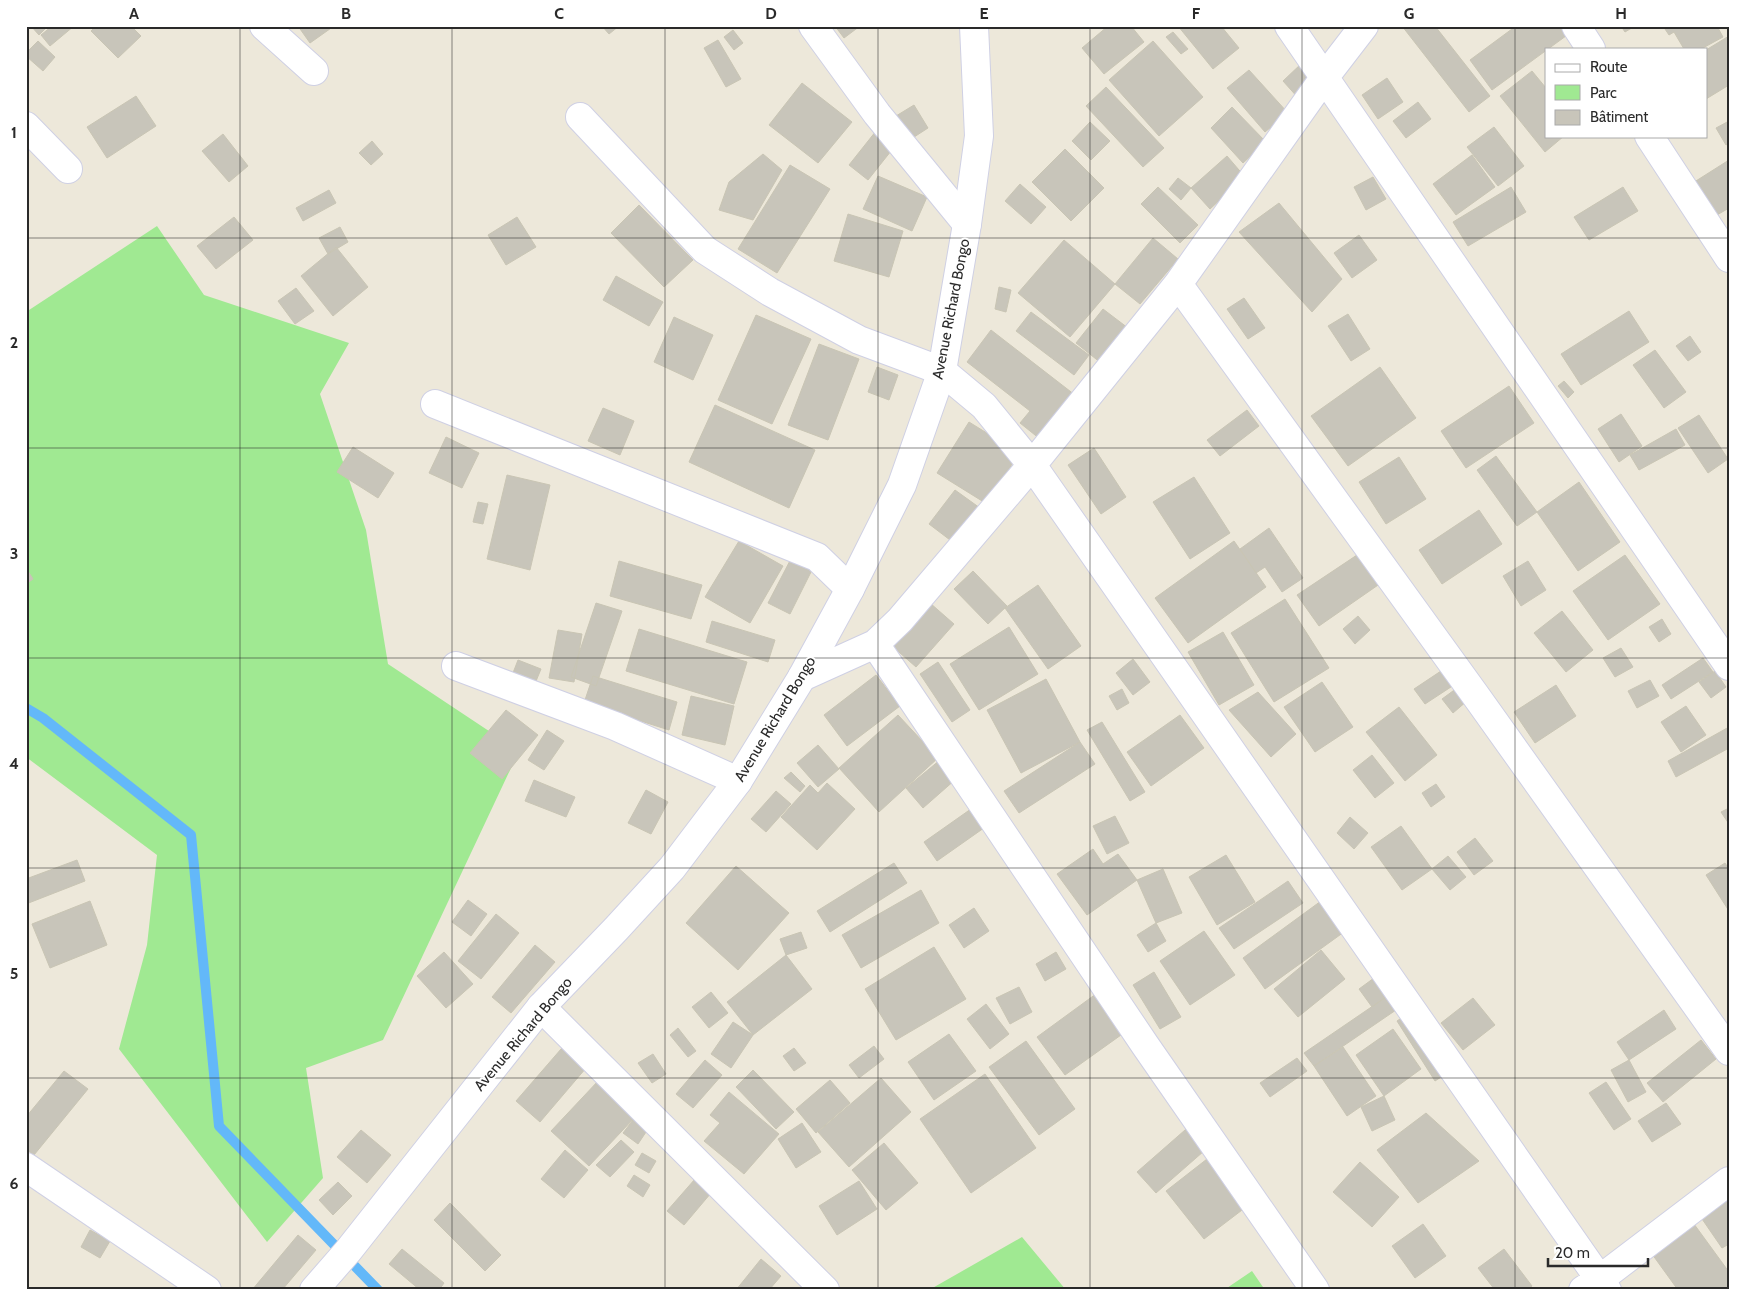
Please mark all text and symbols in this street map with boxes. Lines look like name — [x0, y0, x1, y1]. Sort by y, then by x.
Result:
text: A — [129, 4, 139, 23]
text: B — [341, 4, 351, 23]
text: C — [554, 4, 564, 23]
text: D — [765, 4, 777, 23]
text: E — [979, 4, 989, 23]
text: F — [1192, 4, 1201, 23]
text: G — [1404, 4, 1414, 23]
text: H — [1615, 4, 1627, 23]
legend — [1545, 48, 1708, 138]
text: Route — [1590, 58, 1628, 76]
text: Parc — [1590, 84, 1617, 102]
text: Bâtiment — [1590, 108, 1648, 126]
text: 1 — [11, 123, 17, 142]
street label: Avenue Richard Bongo — [929, 237, 973, 381]
text: 2 — [10, 333, 18, 352]
text: 3 — [10, 544, 18, 563]
street label: Avenue Richard Bongo — [731, 653, 819, 785]
text: 4 — [9, 754, 19, 773]
text: 5 — [10, 964, 18, 983]
street label: Avenue Richard Bongo — [470, 974, 576, 1094]
text: 6 — [10, 1174, 19, 1193]
scale bar — [1548, 1236, 1648, 1268]
text: 20 m — [1555, 1244, 1590, 1262]

